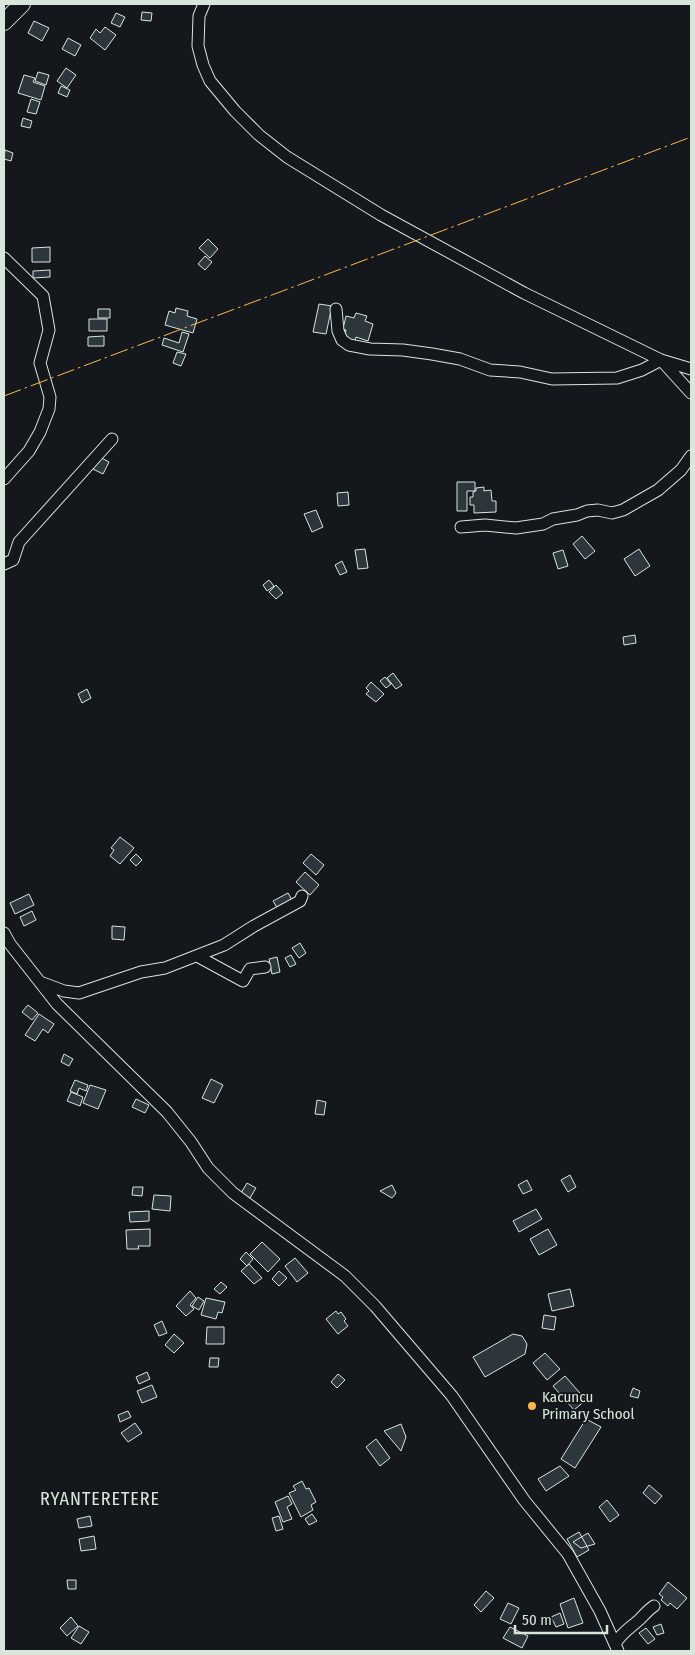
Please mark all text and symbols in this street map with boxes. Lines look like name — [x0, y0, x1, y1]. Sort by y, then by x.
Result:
place label: Kacuncu Primary School — [542, 1388, 634, 1423]
marker: Kacuncu Primary School — [526, 1400, 538, 1412]
district label: RYANTERETERE — [40, 1488, 160, 1510]
scale bar — [515, 1602, 608, 1634]
text: 50 m — [522, 1611, 552, 1629]

